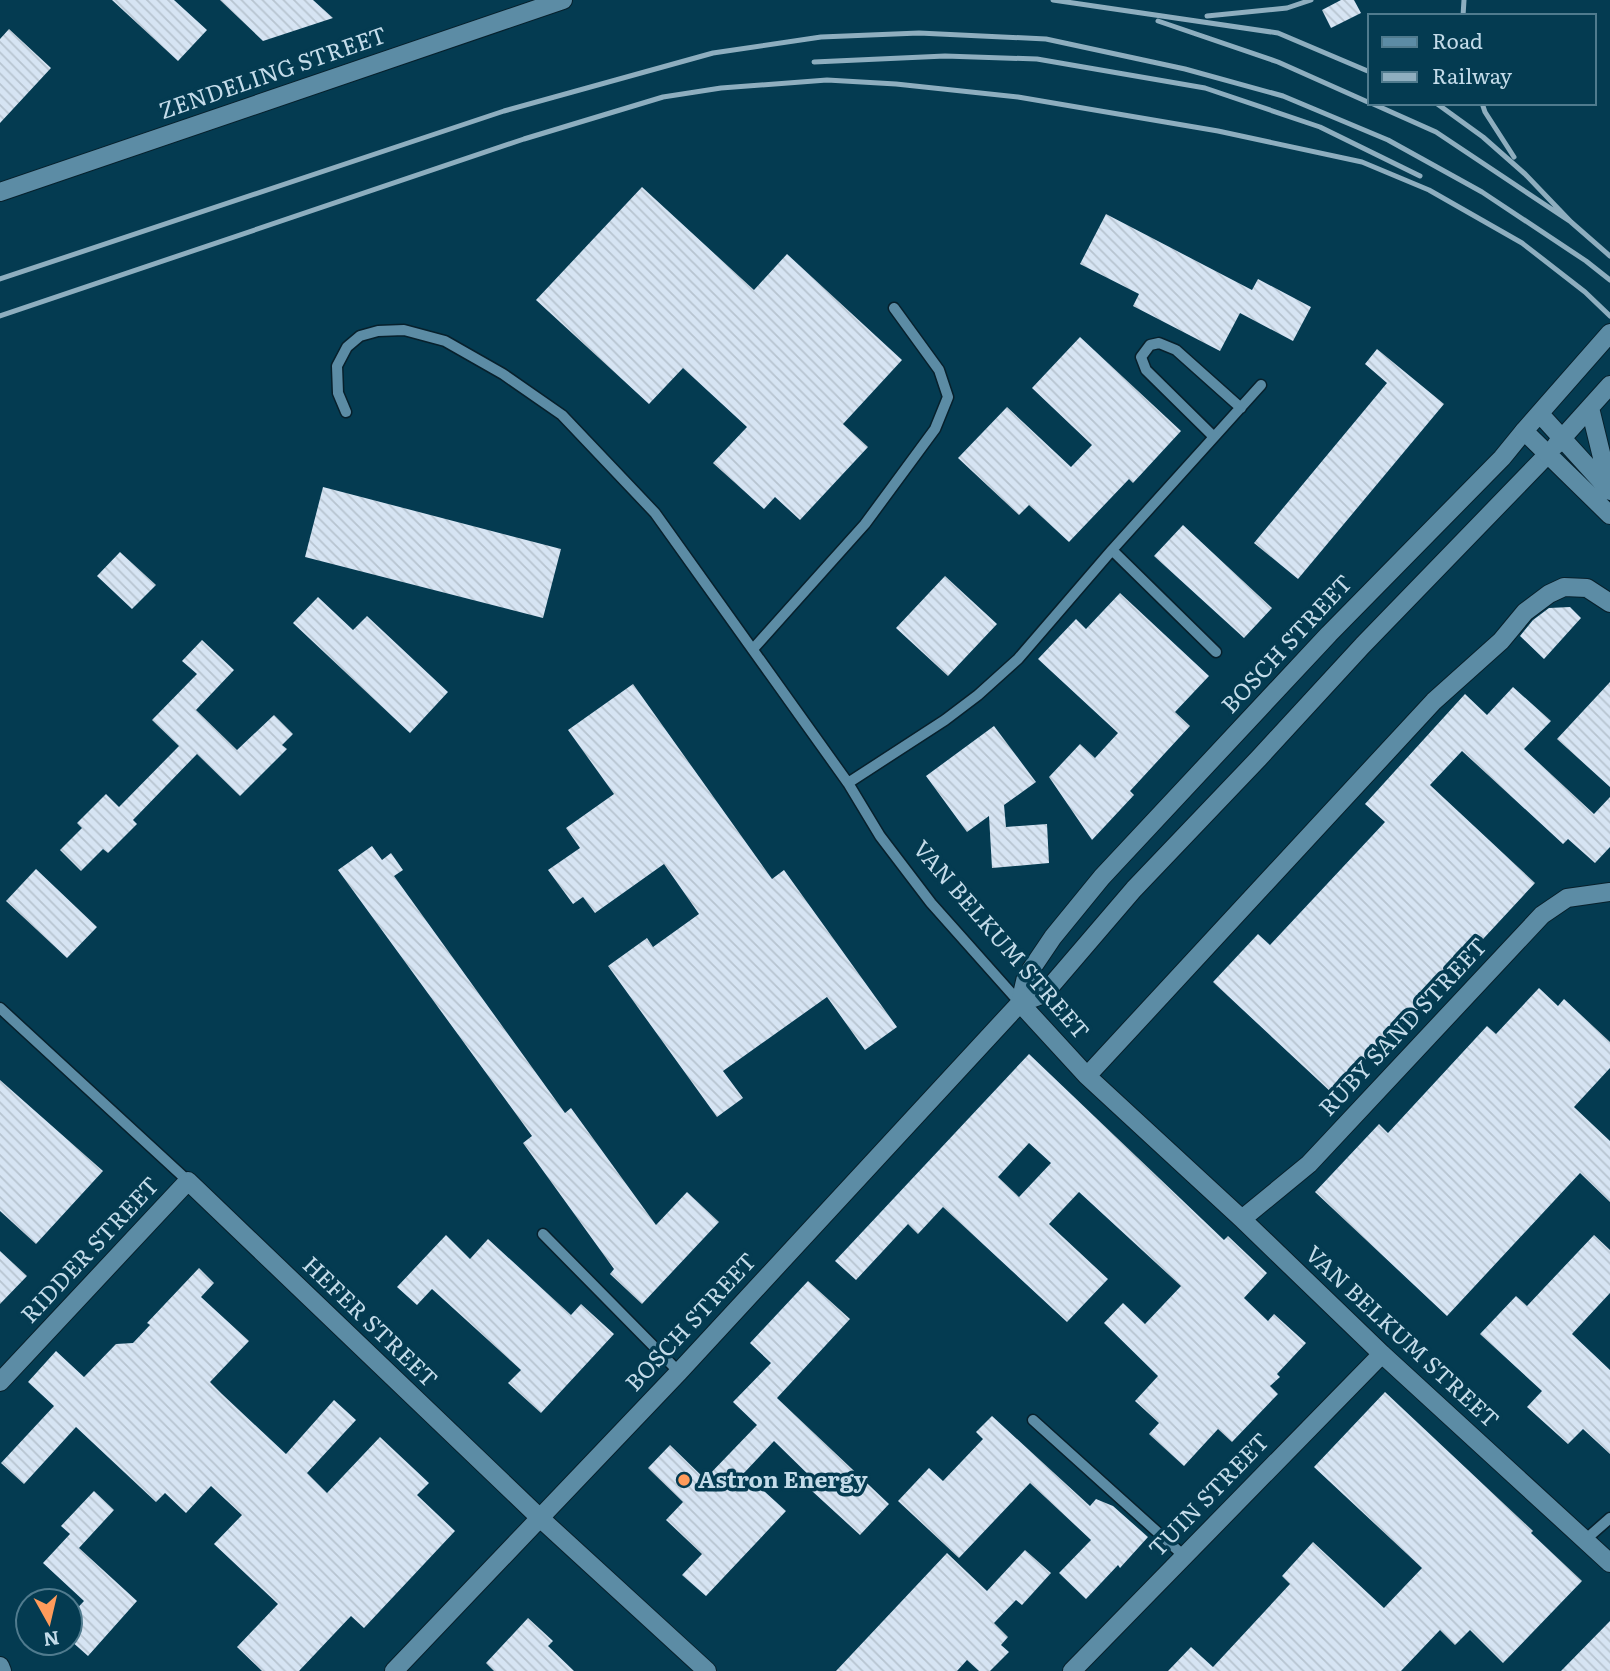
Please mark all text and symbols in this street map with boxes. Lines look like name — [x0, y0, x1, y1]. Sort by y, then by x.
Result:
legend — [1368, 14, 1596, 105]
street label: ZENDELING STREET — [154, 16, 391, 126]
text: Road — [1432, 24, 1483, 55]
text: Railway — [1432, 59, 1513, 90]
street label: BOSCH STREET — [1212, 566, 1359, 720]
street label: VAN BELKUM STREET — [906, 831, 1099, 1046]
street label: RUBY SAND STREET — [1309, 929, 1494, 1123]
street label: RIDDER STREET — [11, 1168, 166, 1330]
street label: VAN BELKUM STREET — [1299, 1236, 1508, 1435]
street label: BOSCH STREET — [616, 1244, 763, 1398]
street label: HEFER STREET — [296, 1247, 447, 1394]
street label: TUIN STREET — [1139, 1424, 1276, 1563]
place label: Astron Energy — [698, 1461, 868, 1495]
marker: Astron Energy — [676, 1472, 692, 1488]
north arrow — [14, 1587, 84, 1657]
text: N — [42, 1625, 61, 1655]

